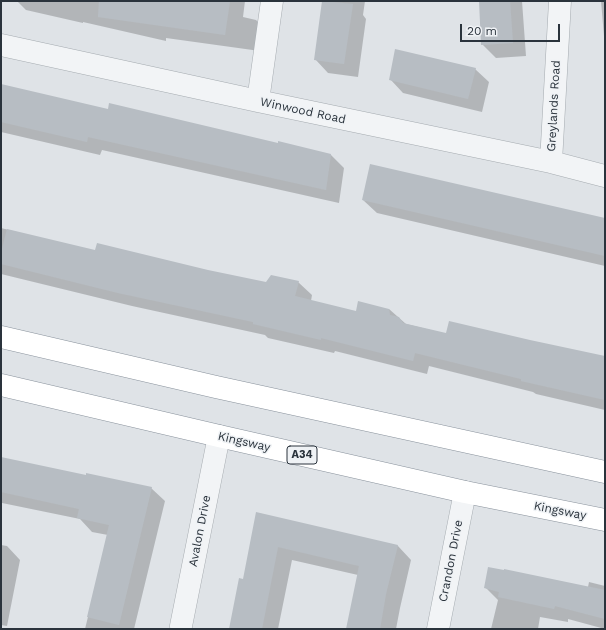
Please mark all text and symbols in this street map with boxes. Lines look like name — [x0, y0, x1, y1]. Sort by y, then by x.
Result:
scale bar — [462, 16, 562, 42]
text: 20 m — [467, 24, 497, 38]
street label: Greylands Road — [544, 60, 564, 152]
street label: Winwood Road — [259, 95, 347, 127]
street label: Kingsway — [216, 429, 272, 455]
road number: A34 — [287, 446, 317, 464]
street label: Avalon Drive — [186, 494, 214, 568]
street label: Kingsway — [532, 499, 588, 523]
street label: Crandon Drive — [436, 519, 466, 603]

